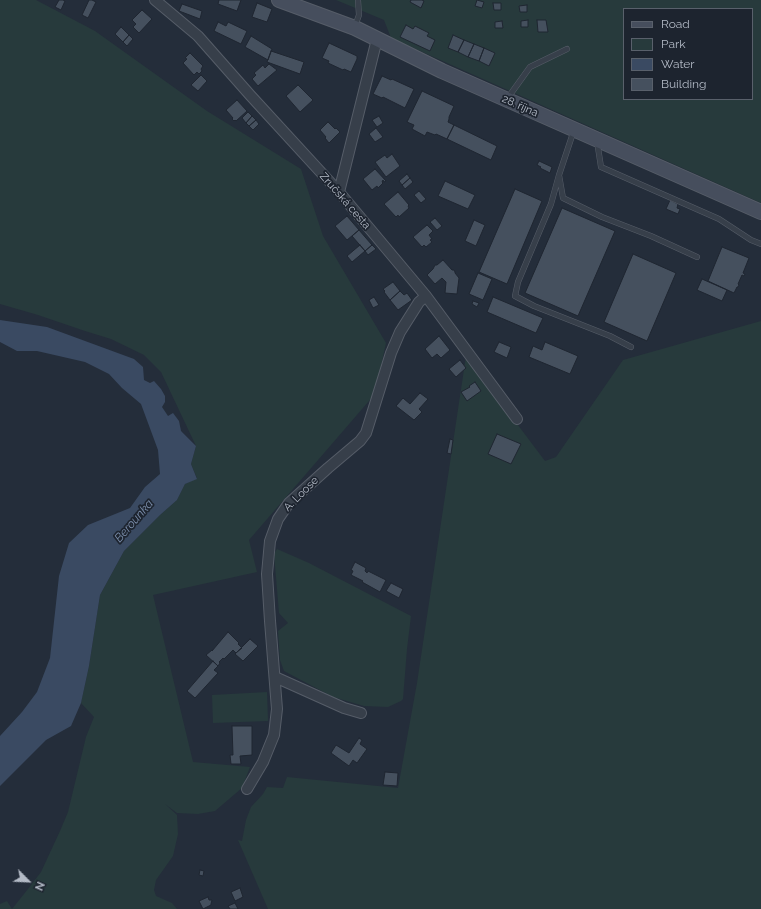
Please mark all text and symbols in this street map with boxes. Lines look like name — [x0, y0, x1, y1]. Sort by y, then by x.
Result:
legend — [623, 8, 753, 100]
text: Road — [661, 17, 690, 31]
text: Park — [661, 37, 686, 51]
text: Water — [661, 57, 695, 71]
text: Building — [661, 77, 707, 91]
street label: 28. října — [500, 92, 540, 120]
street label: Zručská cesta — [317, 170, 373, 232]
street label: A. Loose — [281, 474, 321, 514]
water label: Berounka — [112, 497, 156, 545]
north arrow — [8, 861, 48, 901]
text: N — [32, 880, 47, 893]

